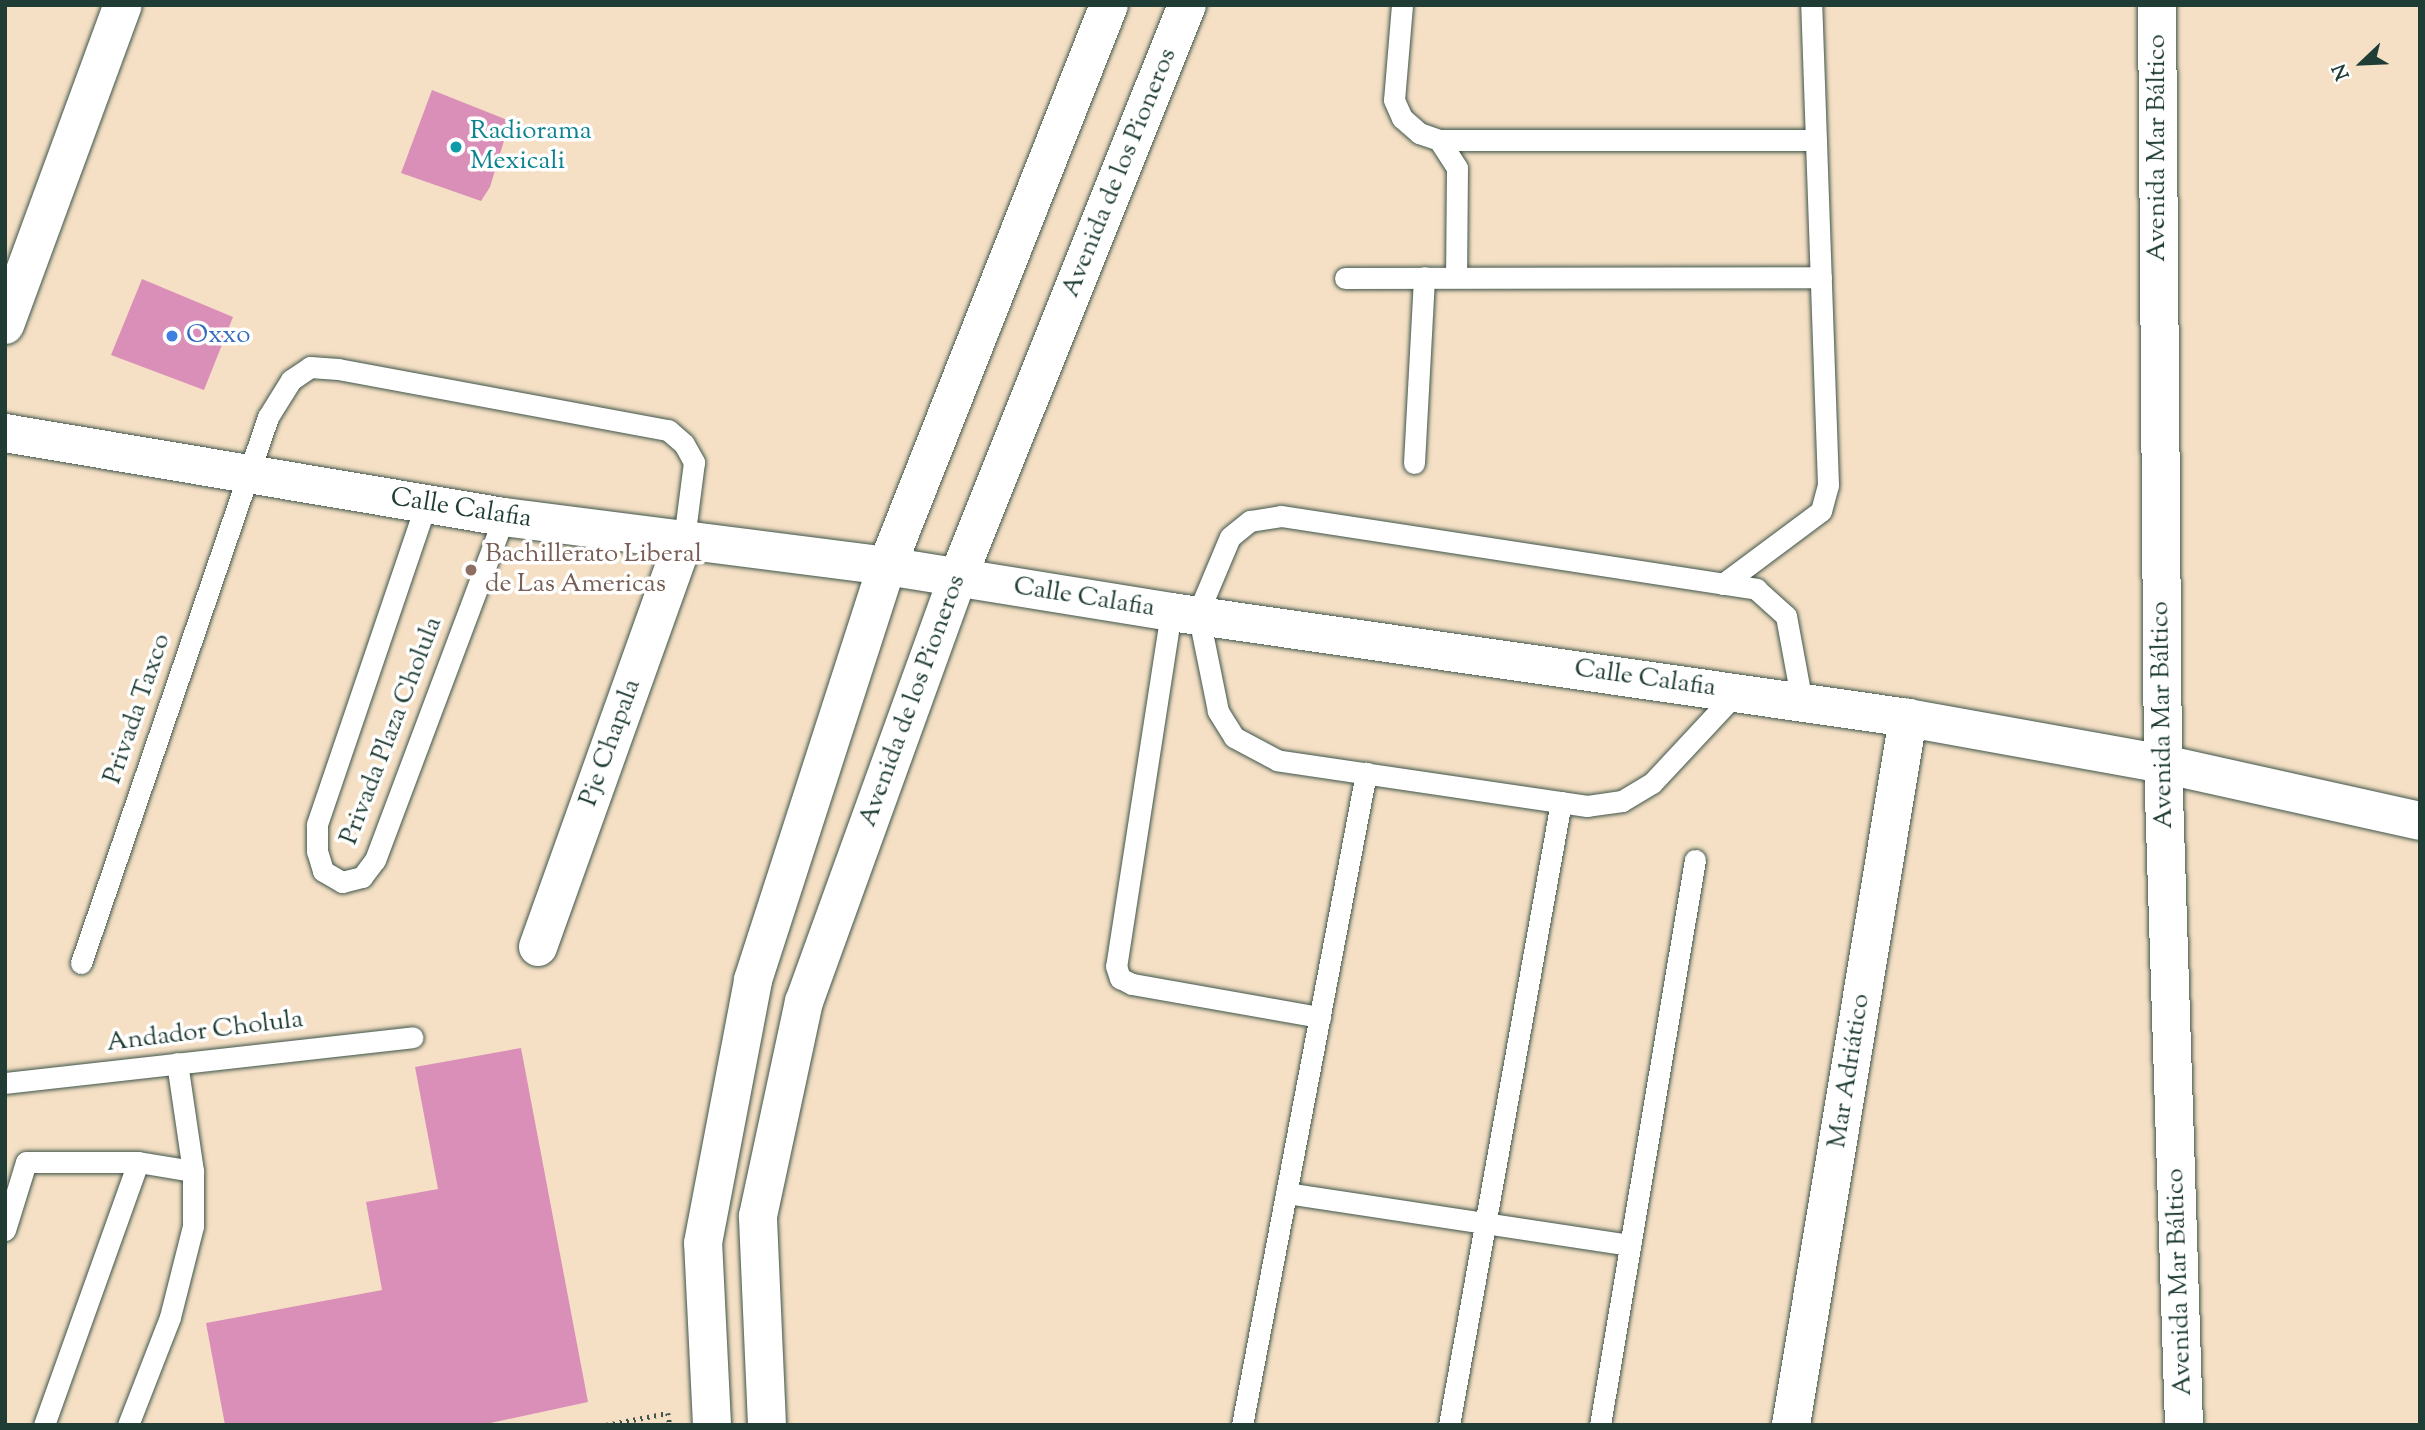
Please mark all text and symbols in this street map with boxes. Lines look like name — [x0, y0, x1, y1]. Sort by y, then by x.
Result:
north arrow — [2327, 28, 2397, 98]
street label: Avenida Mar Báltico — [2142, 34, 2174, 262]
street label: Avenida de los Pioneros — [1056, 44, 1184, 302]
text: N — [2327, 59, 2358, 84]
place label: Radiorama Mexicali — [470, 116, 592, 178]
marker: Radiorama Mexicali — [448, 139, 464, 155]
place label: Oxxo — [186, 320, 251, 352]
marker: Oxxo — [164, 328, 180, 344]
street label: Calle Calafia — [388, 482, 534, 536]
place label: Bachillerato Liberal de Las Americas — [485, 539, 702, 600]
marker: Bachillerato Liberal de Las Americas — [463, 562, 479, 578]
street label: Avenida de los Pioneros — [853, 571, 973, 831]
street label: Calle Calafia — [1011, 571, 1157, 625]
street label: Avenida Mar Báltico — [2145, 601, 2181, 829]
street label: Privada Plaza Cholula — [334, 613, 450, 849]
street label: Privada Taxco — [98, 630, 178, 788]
street label: Calle Calafia — [1572, 654, 1718, 704]
street label: Pje Chapala — [574, 675, 648, 811]
street label: Mar Adriático — [1822, 991, 1878, 1151]
street label: Andador Cholula — [105, 1004, 305, 1060]
street label: Avenida Mar Báltico — [2160, 1168, 2200, 1396]

